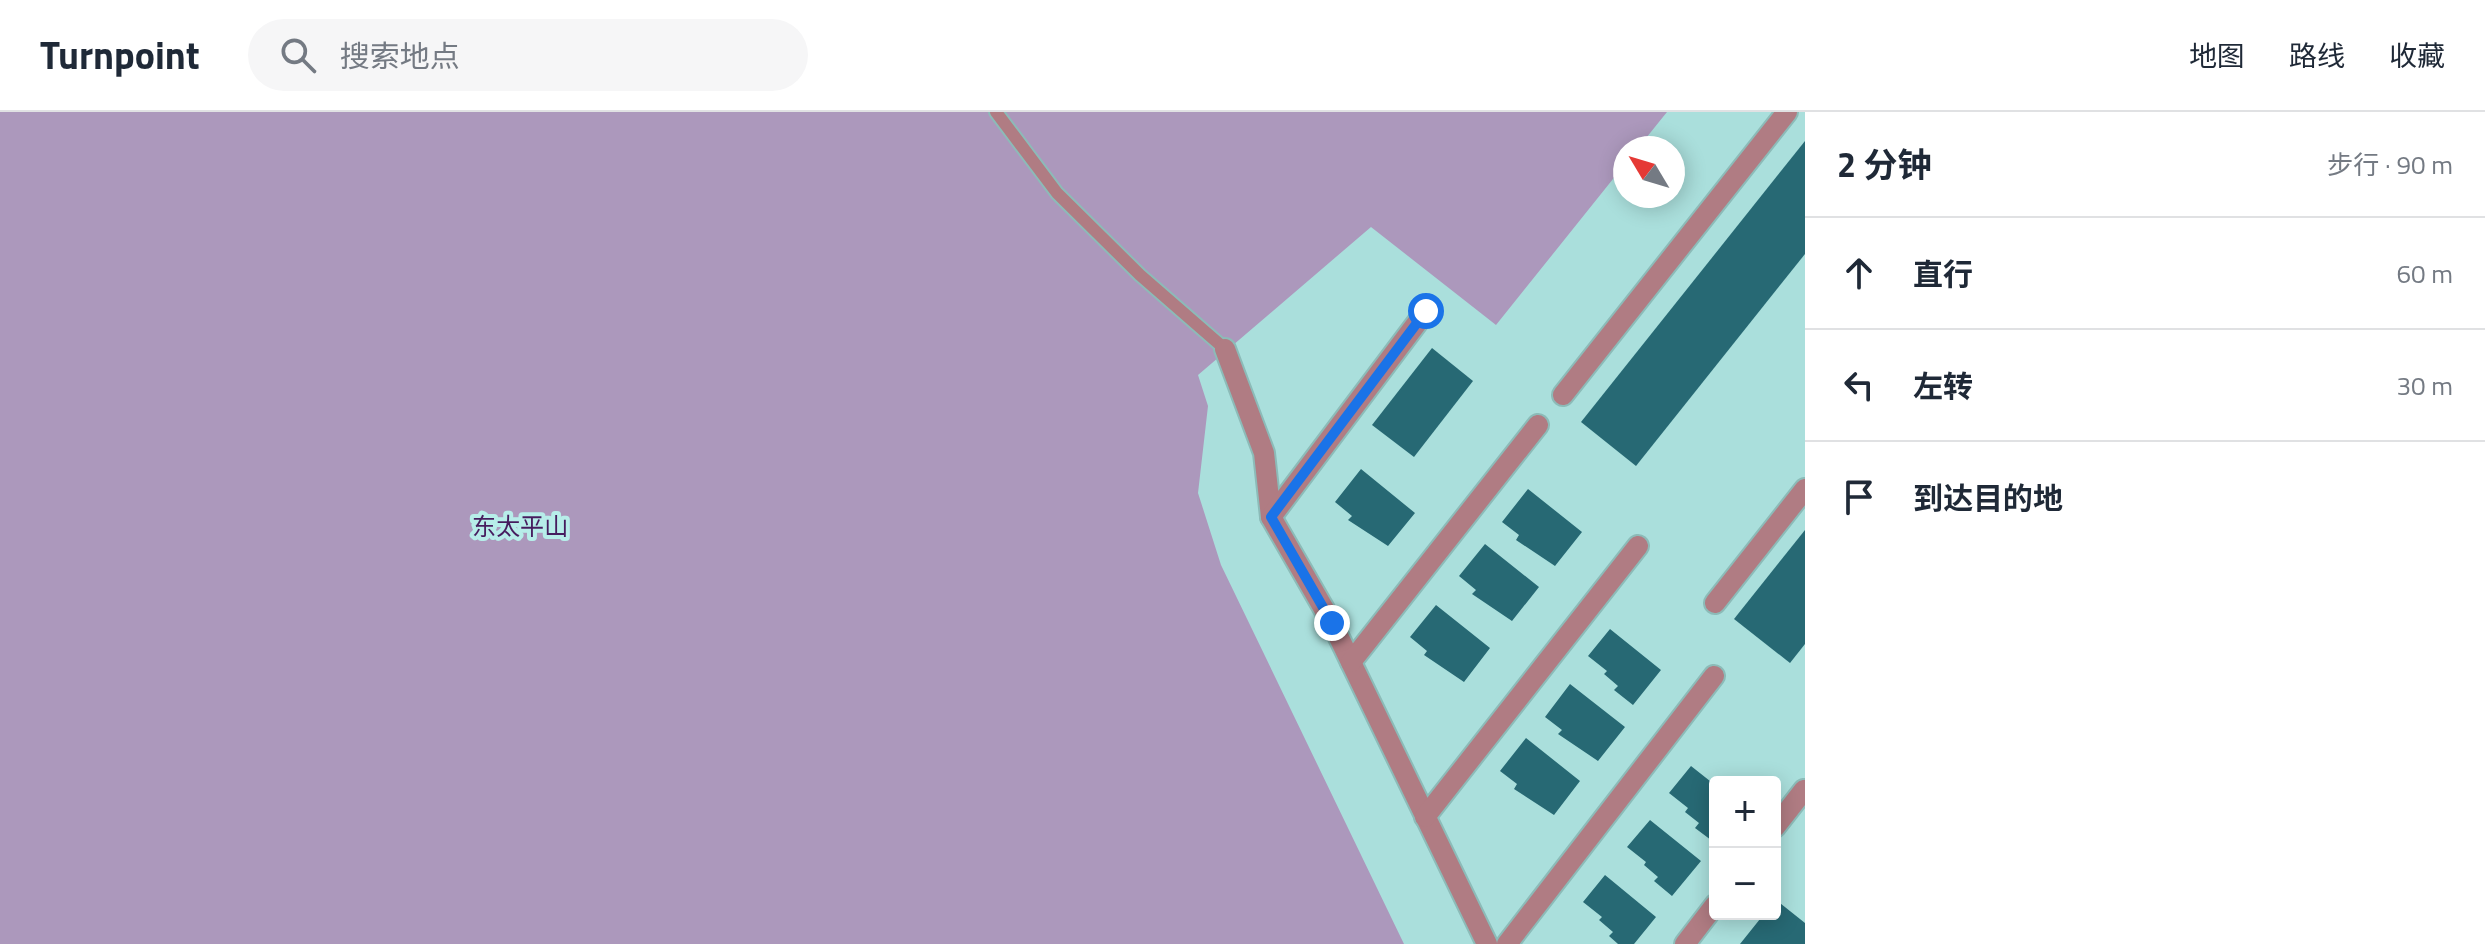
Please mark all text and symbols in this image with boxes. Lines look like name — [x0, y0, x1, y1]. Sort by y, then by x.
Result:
search box — [248, 19, 808, 91]
text: Turnpoint — [40, 26, 200, 84]
icon: search — [276, 33, 320, 77]
text: 搜索地点 — [340, 33, 460, 79]
text: 地图 — [2189, 34, 2245, 77]
text: 路线 — [2289, 34, 2345, 77]
text: 收藏 — [2389, 34, 2445, 77]
north arrow — [1613, 136, 1685, 208]
text: 2 分钟 — [1837, 138, 1932, 190]
text: 步行 · 90 m — [2327, 145, 2453, 184]
icon: ahead — [1837, 251, 1881, 295]
text: 直行 — [1913, 251, 1973, 297]
text: 60 m — [2396, 254, 2453, 293]
route start — [1408, 293, 1444, 329]
icon: left — [1837, 363, 1881, 407]
text: 左转 — [1913, 363, 1973, 409]
text: 30 m — [2396, 366, 2453, 405]
icon: arrive — [1837, 475, 1881, 519]
text: 到达目的地 — [1913, 475, 2063, 521]
park label: 东太平山 — [472, 508, 568, 544]
route end — [1314, 605, 1350, 641]
map controls — [1709, 776, 1781, 920]
button: + — [1709, 776, 1781, 848]
button: − — [1709, 848, 1781, 920]

